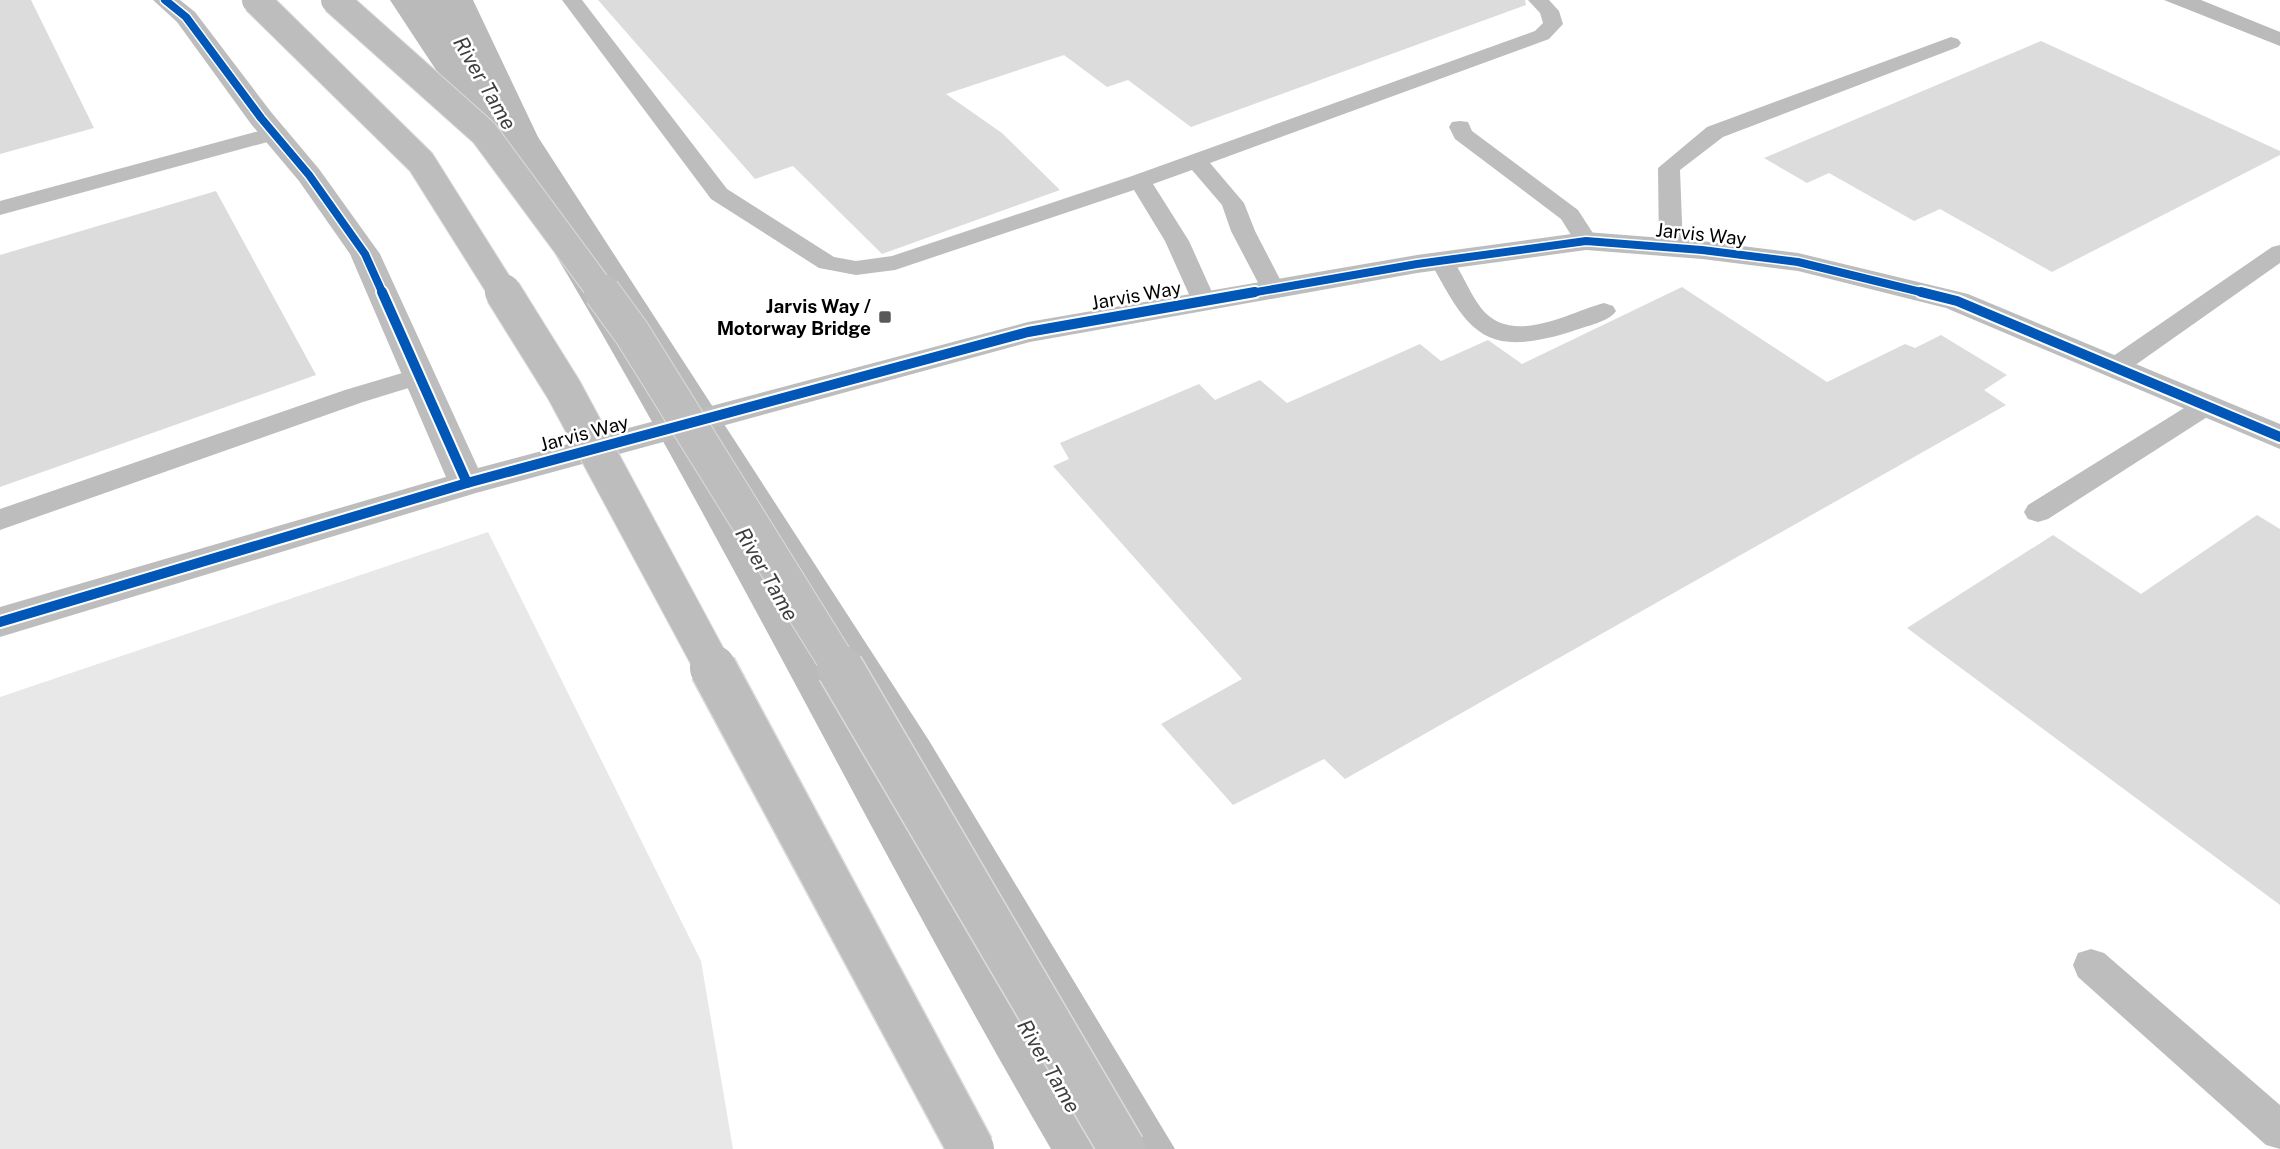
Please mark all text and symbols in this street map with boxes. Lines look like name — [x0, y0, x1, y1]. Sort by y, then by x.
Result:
water label: River Tame — [448, 32, 522, 134]
street label: Jarvis Way — [1654, 218, 1748, 250]
street label: Jarvis Way — [1089, 276, 1183, 314]
place label: Jarvis Way / Motorway Bridge — [717, 295, 871, 339]
marker: Jarvis Way / Motorway Bridge — [877, 309, 893, 325]
street label: Jarvis Way — [537, 411, 631, 455]
water label: River Tame — [730, 523, 804, 625]
water label: River Tame — [1012, 1015, 1086, 1117]

